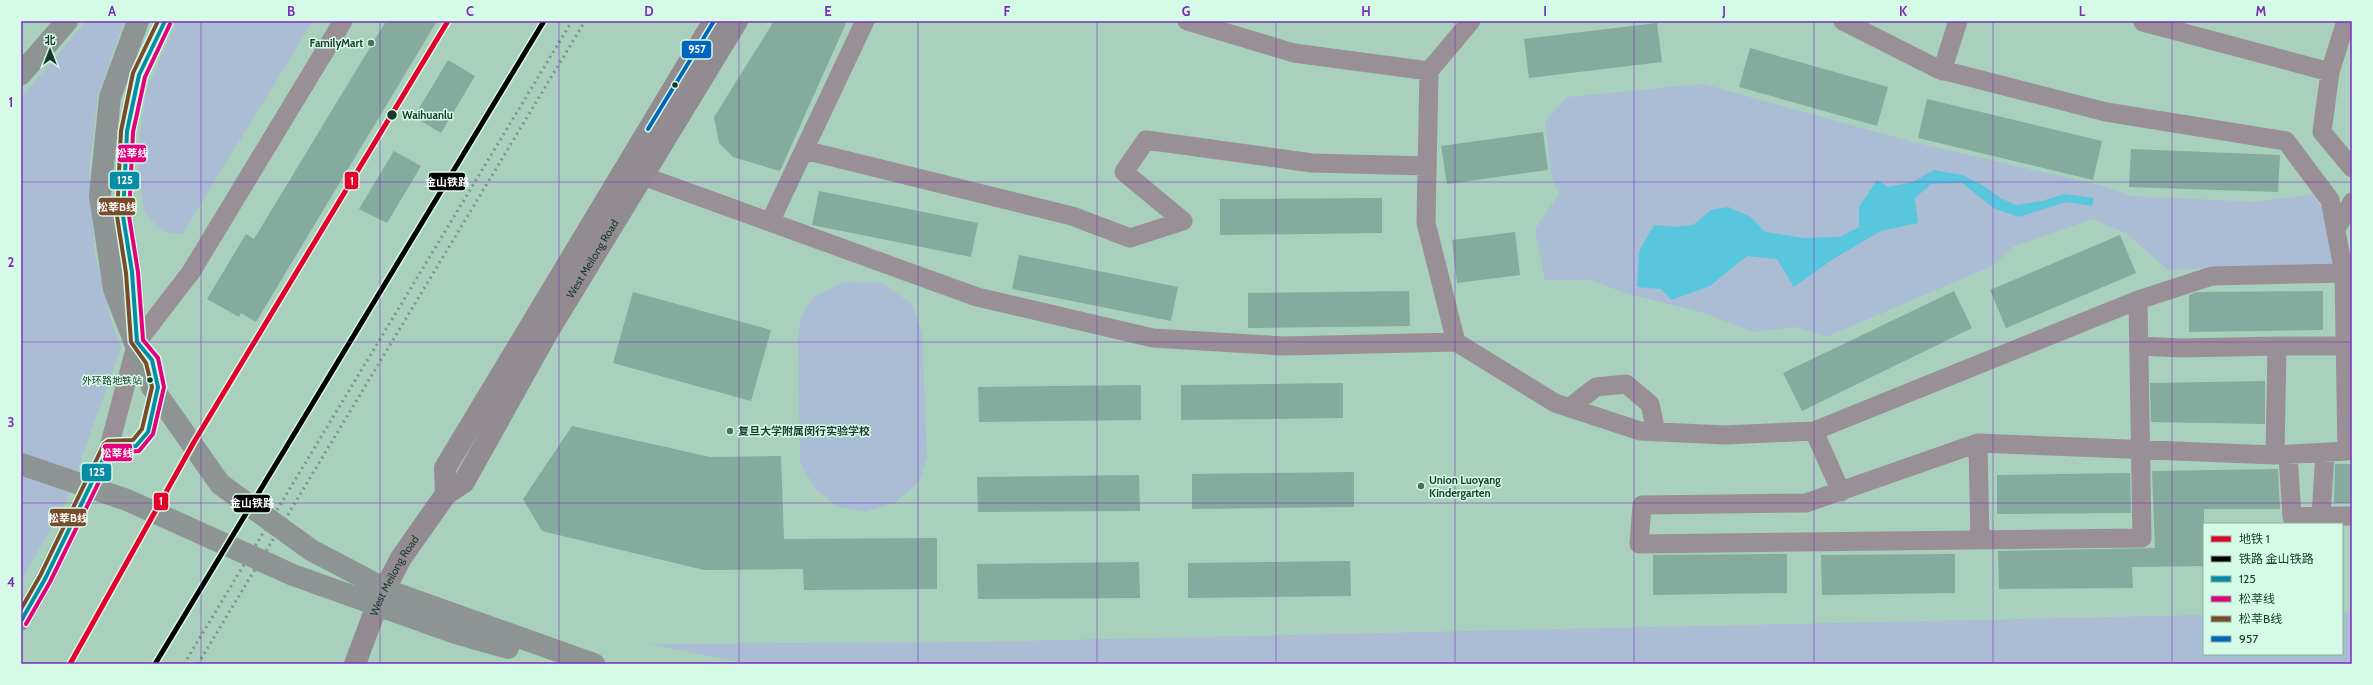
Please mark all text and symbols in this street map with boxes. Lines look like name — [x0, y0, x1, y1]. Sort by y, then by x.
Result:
text: A — [108, 3, 117, 19]
text: B — [287, 3, 295, 19]
text: C — [466, 3, 474, 19]
text: D — [644, 3, 654, 19]
text: E — [824, 3, 832, 19]
text: F — [1004, 3, 1011, 19]
text: G — [1182, 3, 1191, 19]
text: H — [1361, 3, 1371, 19]
text: I — [1543, 3, 1547, 19]
text: J — [1721, 3, 1726, 19]
text: K — [1899, 3, 1908, 19]
text: L — [2079, 3, 2086, 19]
text: M — [2256, 3, 2267, 19]
north arrow — [30, 30, 70, 70]
text: 北 — [45, 33, 56, 47]
place label: FamilyMart — [310, 36, 363, 50]
marker: FamilyMart — [366, 38, 376, 48]
line badge: 957 — [681, 40, 712, 59]
text: 957 — [688, 42, 706, 56]
unlabelled marker — [670, 80, 680, 90]
text: 1 — [9, 94, 13, 110]
marker: Waihuanlu — [385, 108, 399, 122]
place label: Waihuanlu — [402, 108, 453, 122]
line badge: 松莘线 — [117, 144, 147, 163]
text: 松莘线 — [116, 146, 149, 160]
line badge: 125 — [109, 171, 140, 190]
line badge: 1 — [344, 171, 359, 190]
line badge: 金山铁路 — [428, 172, 466, 191]
text: 125 — [117, 173, 133, 187]
text: 1 — [350, 174, 354, 188]
text: 金山铁路 — [425, 175, 470, 189]
line badge: 松莘B线 — [98, 197, 136, 216]
text: 松莘B线 — [97, 200, 137, 214]
street label: West Meilong Road — [563, 217, 621, 301]
text: 2 — [8, 254, 15, 270]
place label: 外环路地铁站 — [82, 374, 142, 387]
marker: 外环路地铁站 — [145, 375, 155, 385]
text: 3 — [7, 414, 15, 430]
place label: 复旦大学附属闵行实验学校 — [738, 424, 870, 438]
marker: 复旦大学附属闵行实验学校 — [725, 426, 735, 436]
line badge: 松莘线 — [102, 443, 133, 462]
text: 松莘线 — [101, 446, 134, 460]
line badge: 125 — [81, 463, 112, 482]
text: 125 — [89, 465, 105, 479]
place label: Union Luoyang Kindergarten — [1429, 473, 1501, 500]
marker: Union Luoyang Kindergarten — [1416, 481, 1426, 491]
line badge: 1 — [153, 492, 169, 511]
text: 1 — [159, 494, 163, 508]
line badge: 金山铁路 — [233, 494, 271, 513]
text: 金山铁路 — [230, 496, 275, 510]
line badge: 松莘B线 — [49, 508, 87, 527]
text: 松莘B线 — [48, 511, 88, 525]
legend — [2203, 523, 2343, 655]
text: 地铁 1 — [2239, 531, 2270, 546]
street label: West Meilong Road — [367, 533, 422, 618]
text: 铁路 金山铁路 — [2239, 551, 2314, 566]
text: 125 — [2239, 571, 2256, 586]
text: 4 — [7, 574, 15, 590]
text: 松莘线 — [2239, 591, 2275, 606]
text: 松莘B线 — [2239, 611, 2282, 626]
text: 957 — [2239, 631, 2258, 646]

